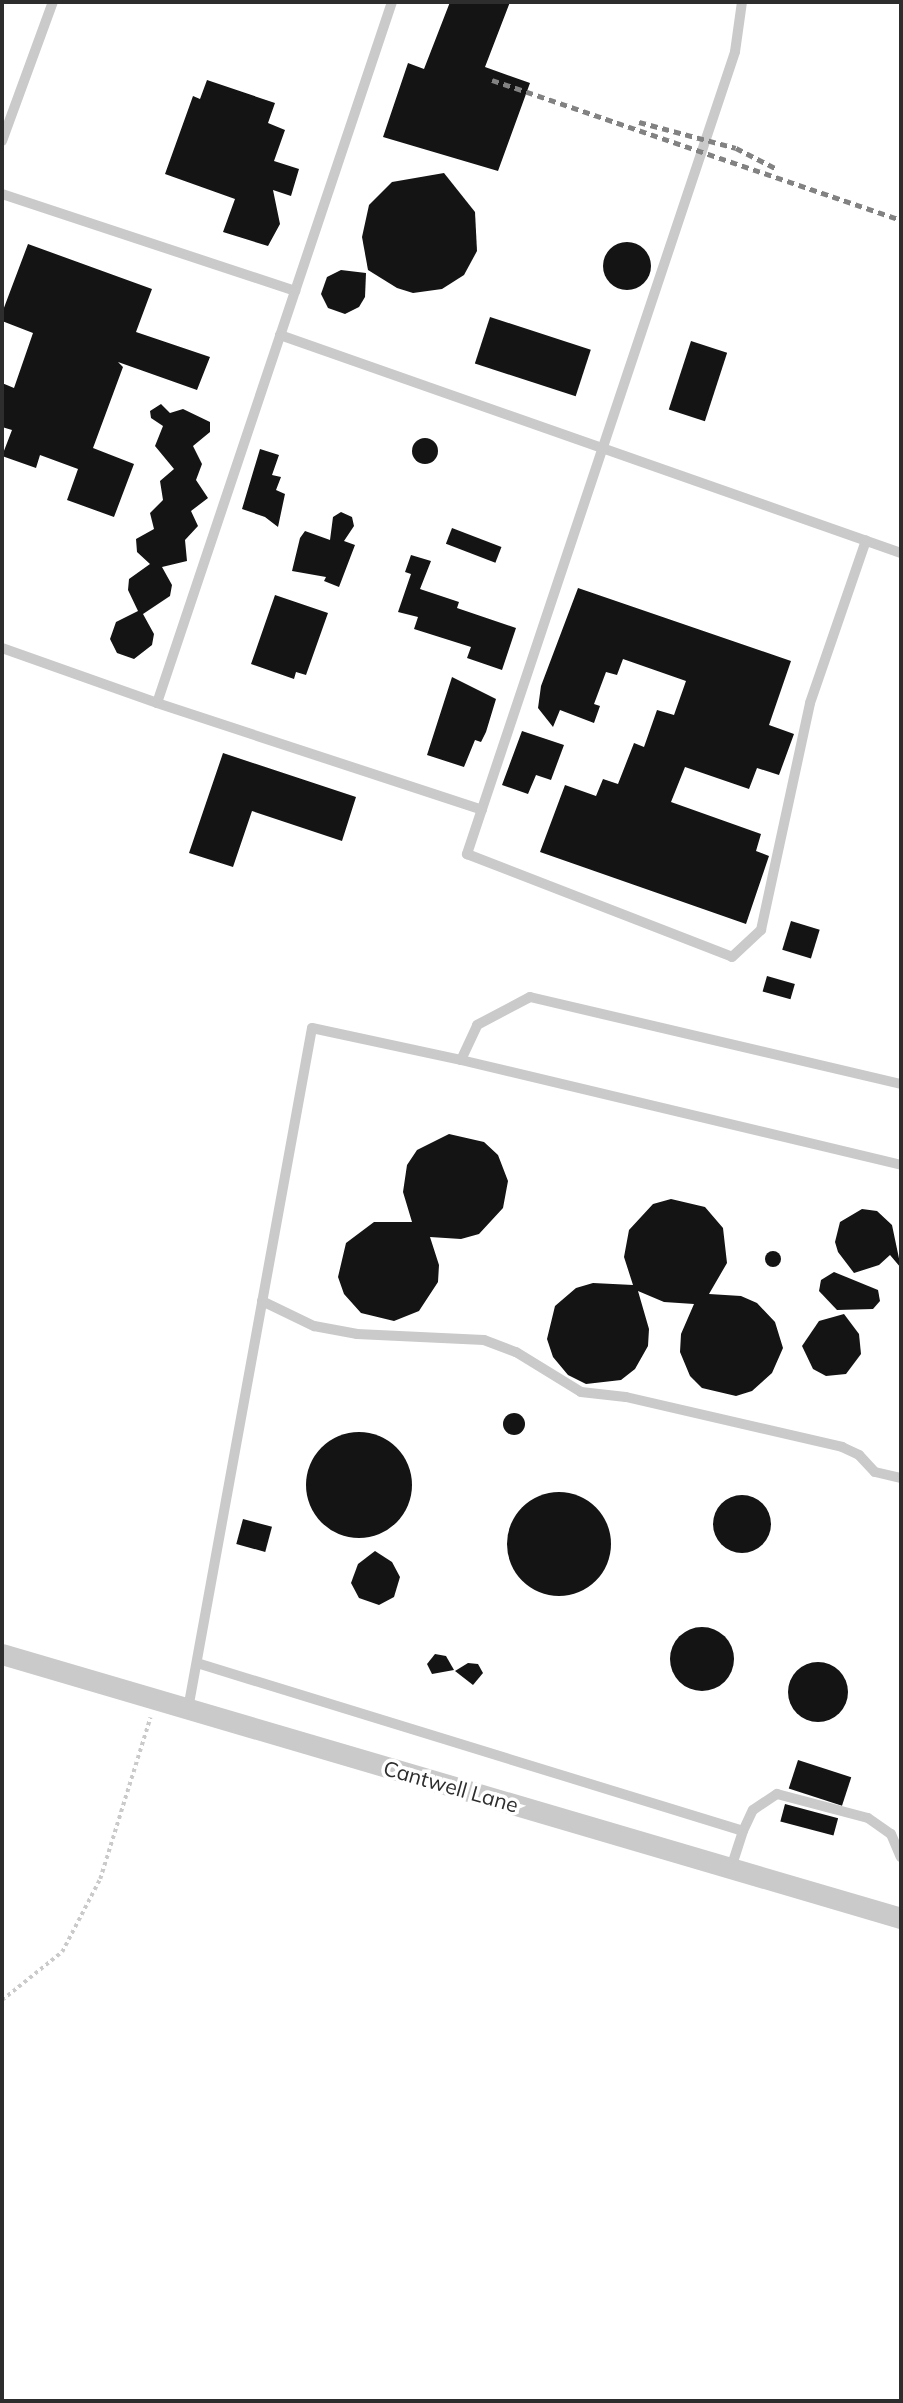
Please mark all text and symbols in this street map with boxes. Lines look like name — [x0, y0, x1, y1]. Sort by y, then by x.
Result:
street label: Cantwell Lane — [381, 1755, 521, 1817]

